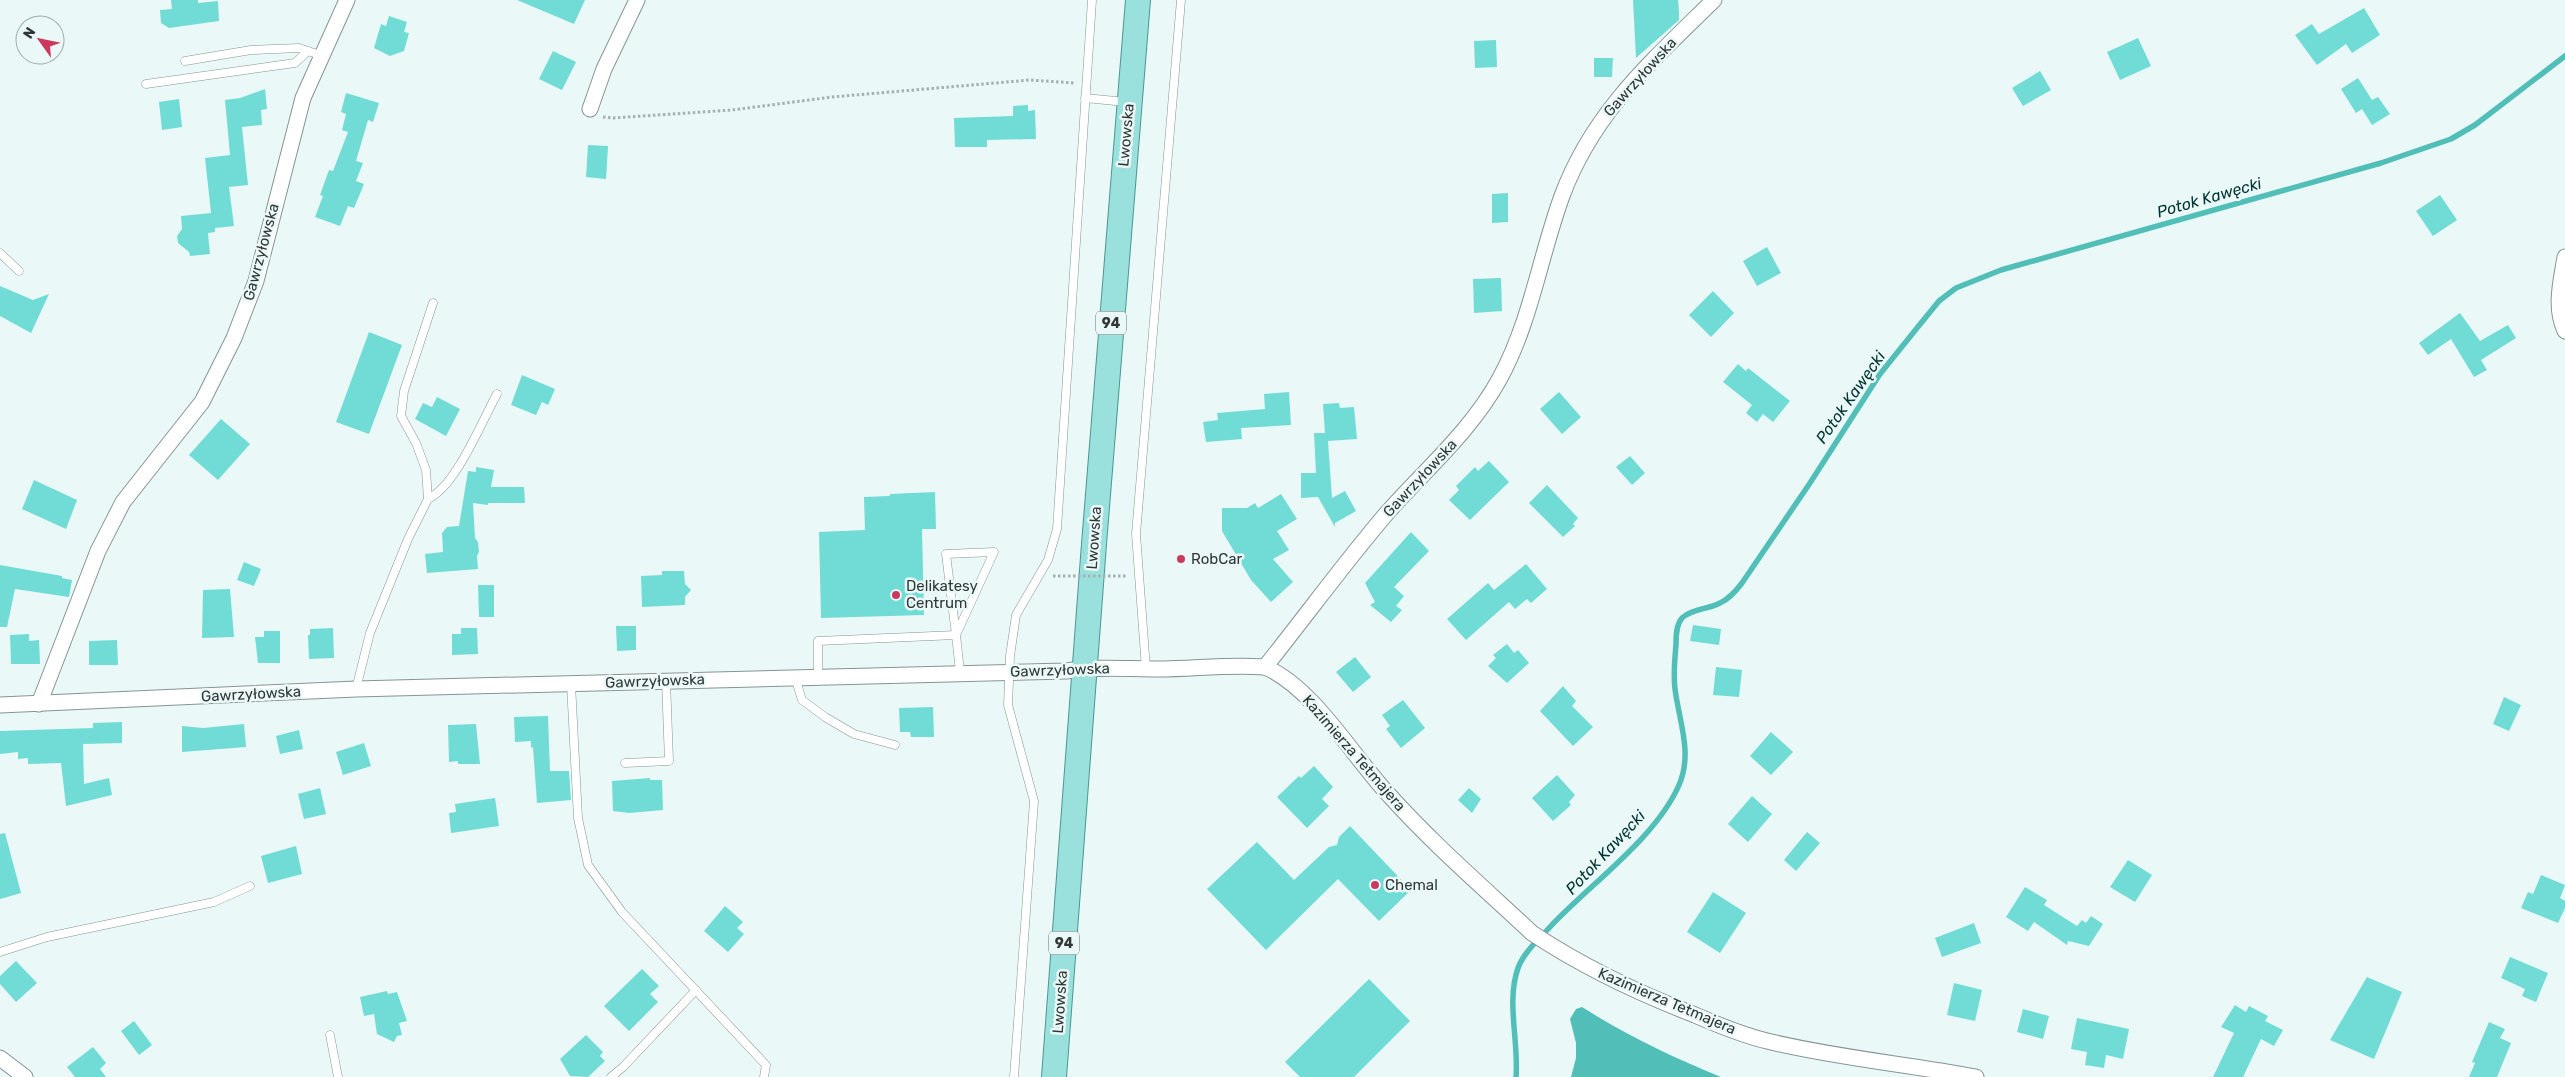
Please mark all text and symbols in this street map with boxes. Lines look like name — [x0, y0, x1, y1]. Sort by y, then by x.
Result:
north arrow — [15, 15, 65, 65]
text: N — [20, 24, 39, 42]
street label: Gawrzyłowska — [1600, 34, 1680, 120]
street label: Lwowska — [1114, 103, 1138, 167]
water label: Potok Kawęcki — [2155, 173, 2265, 222]
street label: Gawrzyłowska — [239, 201, 283, 303]
road number: 94 — [1096, 312, 1126, 334]
water label: Potok Kawęcki — [1812, 347, 1891, 448]
street label: Gawrzyłowska — [1379, 435, 1461, 521]
street label: Lwowska — [1083, 506, 1105, 570]
place label: RobCar — [1191, 550, 1243, 568]
marker: RobCar — [1175, 553, 1187, 565]
place label: Delikatesy Centrum — [906, 577, 978, 612]
marker: Delikatesy Centrum — [890, 589, 902, 601]
street label: Gawrzyłowska — [1010, 659, 1110, 681]
street label: Gawrzyłowska — [605, 670, 705, 692]
street label: Gawrzyłowska — [201, 682, 301, 706]
street label: Kazimierza Tetmajera — [1299, 691, 1409, 815]
water label: Potok Kawęcki — [1562, 806, 1651, 899]
place label: Chemal — [1385, 876, 1438, 894]
marker: Chemal — [1369, 879, 1381, 891]
road number: 94 — [1049, 931, 1079, 954]
street label: Kazimierza Tetmajera — [1595, 964, 1739, 1038]
street label: Lwowska — [1049, 970, 1071, 1034]

